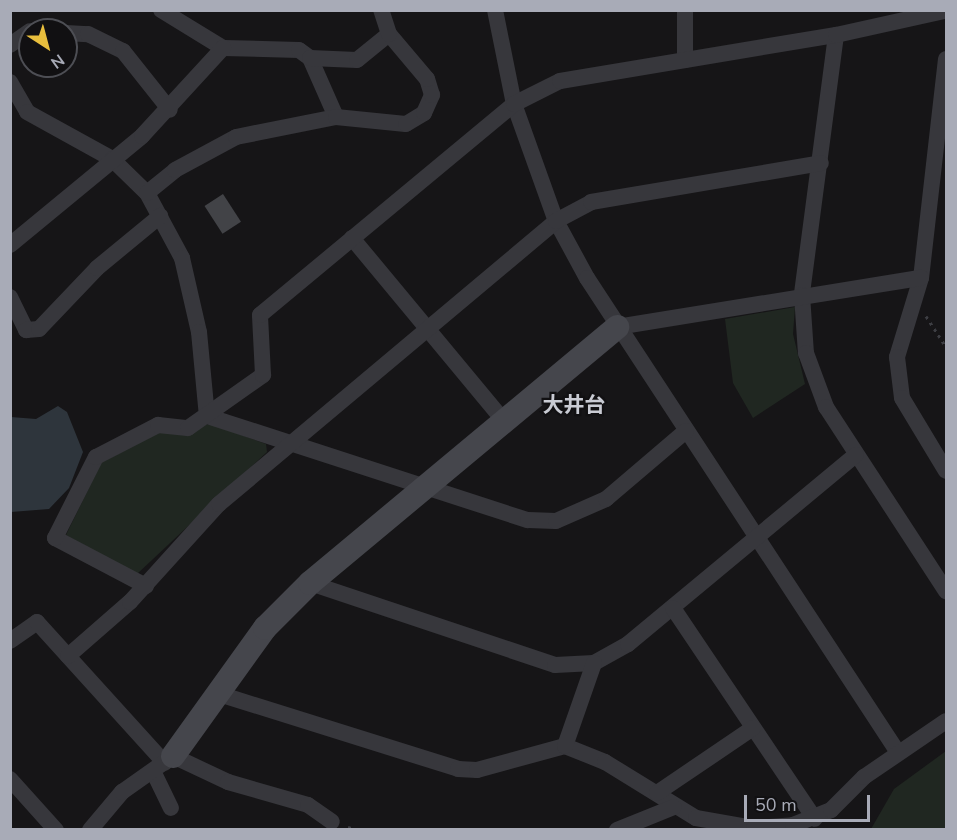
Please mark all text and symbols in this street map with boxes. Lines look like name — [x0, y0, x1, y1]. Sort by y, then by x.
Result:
north arrow — [18, 18, 78, 78]
text: N — [46, 49, 69, 73]
district label: 大井台 — [543, 392, 605, 418]
scale bar — [747, 783, 873, 821]
text: 50 m — [755, 793, 797, 817]

